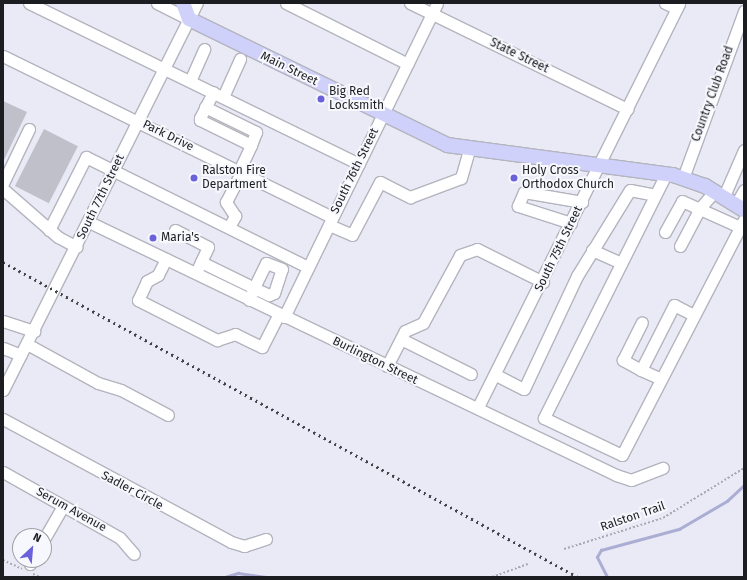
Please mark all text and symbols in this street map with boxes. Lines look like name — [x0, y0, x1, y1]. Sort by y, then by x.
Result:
street label: State Street — [487, 36, 551, 76]
street label: Country Club Road — [689, 44, 737, 144]
street label: Main Street — [258, 49, 320, 89]
place label: Big Red Locksmith — [329, 85, 384, 113]
marker: Big Red Locksmith — [316, 94, 326, 104]
street label: Park Drive — [140, 117, 196, 155]
street label: South 76th Street — [328, 126, 382, 216]
street label: South 77th Street — [74, 152, 128, 242]
place label: Ralston Fire Department — [202, 164, 267, 192]
place label: Holy Cross Orthodox Church — [522, 164, 614, 192]
marker: Ralston Fire Department — [189, 173, 199, 183]
marker: Holy Cross Orthodox Church — [509, 173, 519, 183]
street label: South 75th Street — [532, 204, 586, 294]
place label: Maria's — [161, 231, 199, 245]
marker: Maria's — [148, 233, 158, 243]
street label: Burlington Street — [330, 334, 420, 388]
street label: Sadler Circle — [99, 469, 165, 513]
street label: Serum Avenue — [33, 485, 109, 535]
street label: Ralston Trail — [599, 499, 667, 535]
north arrow — [12, 528, 52, 568]
text: N — [31, 530, 43, 545]

